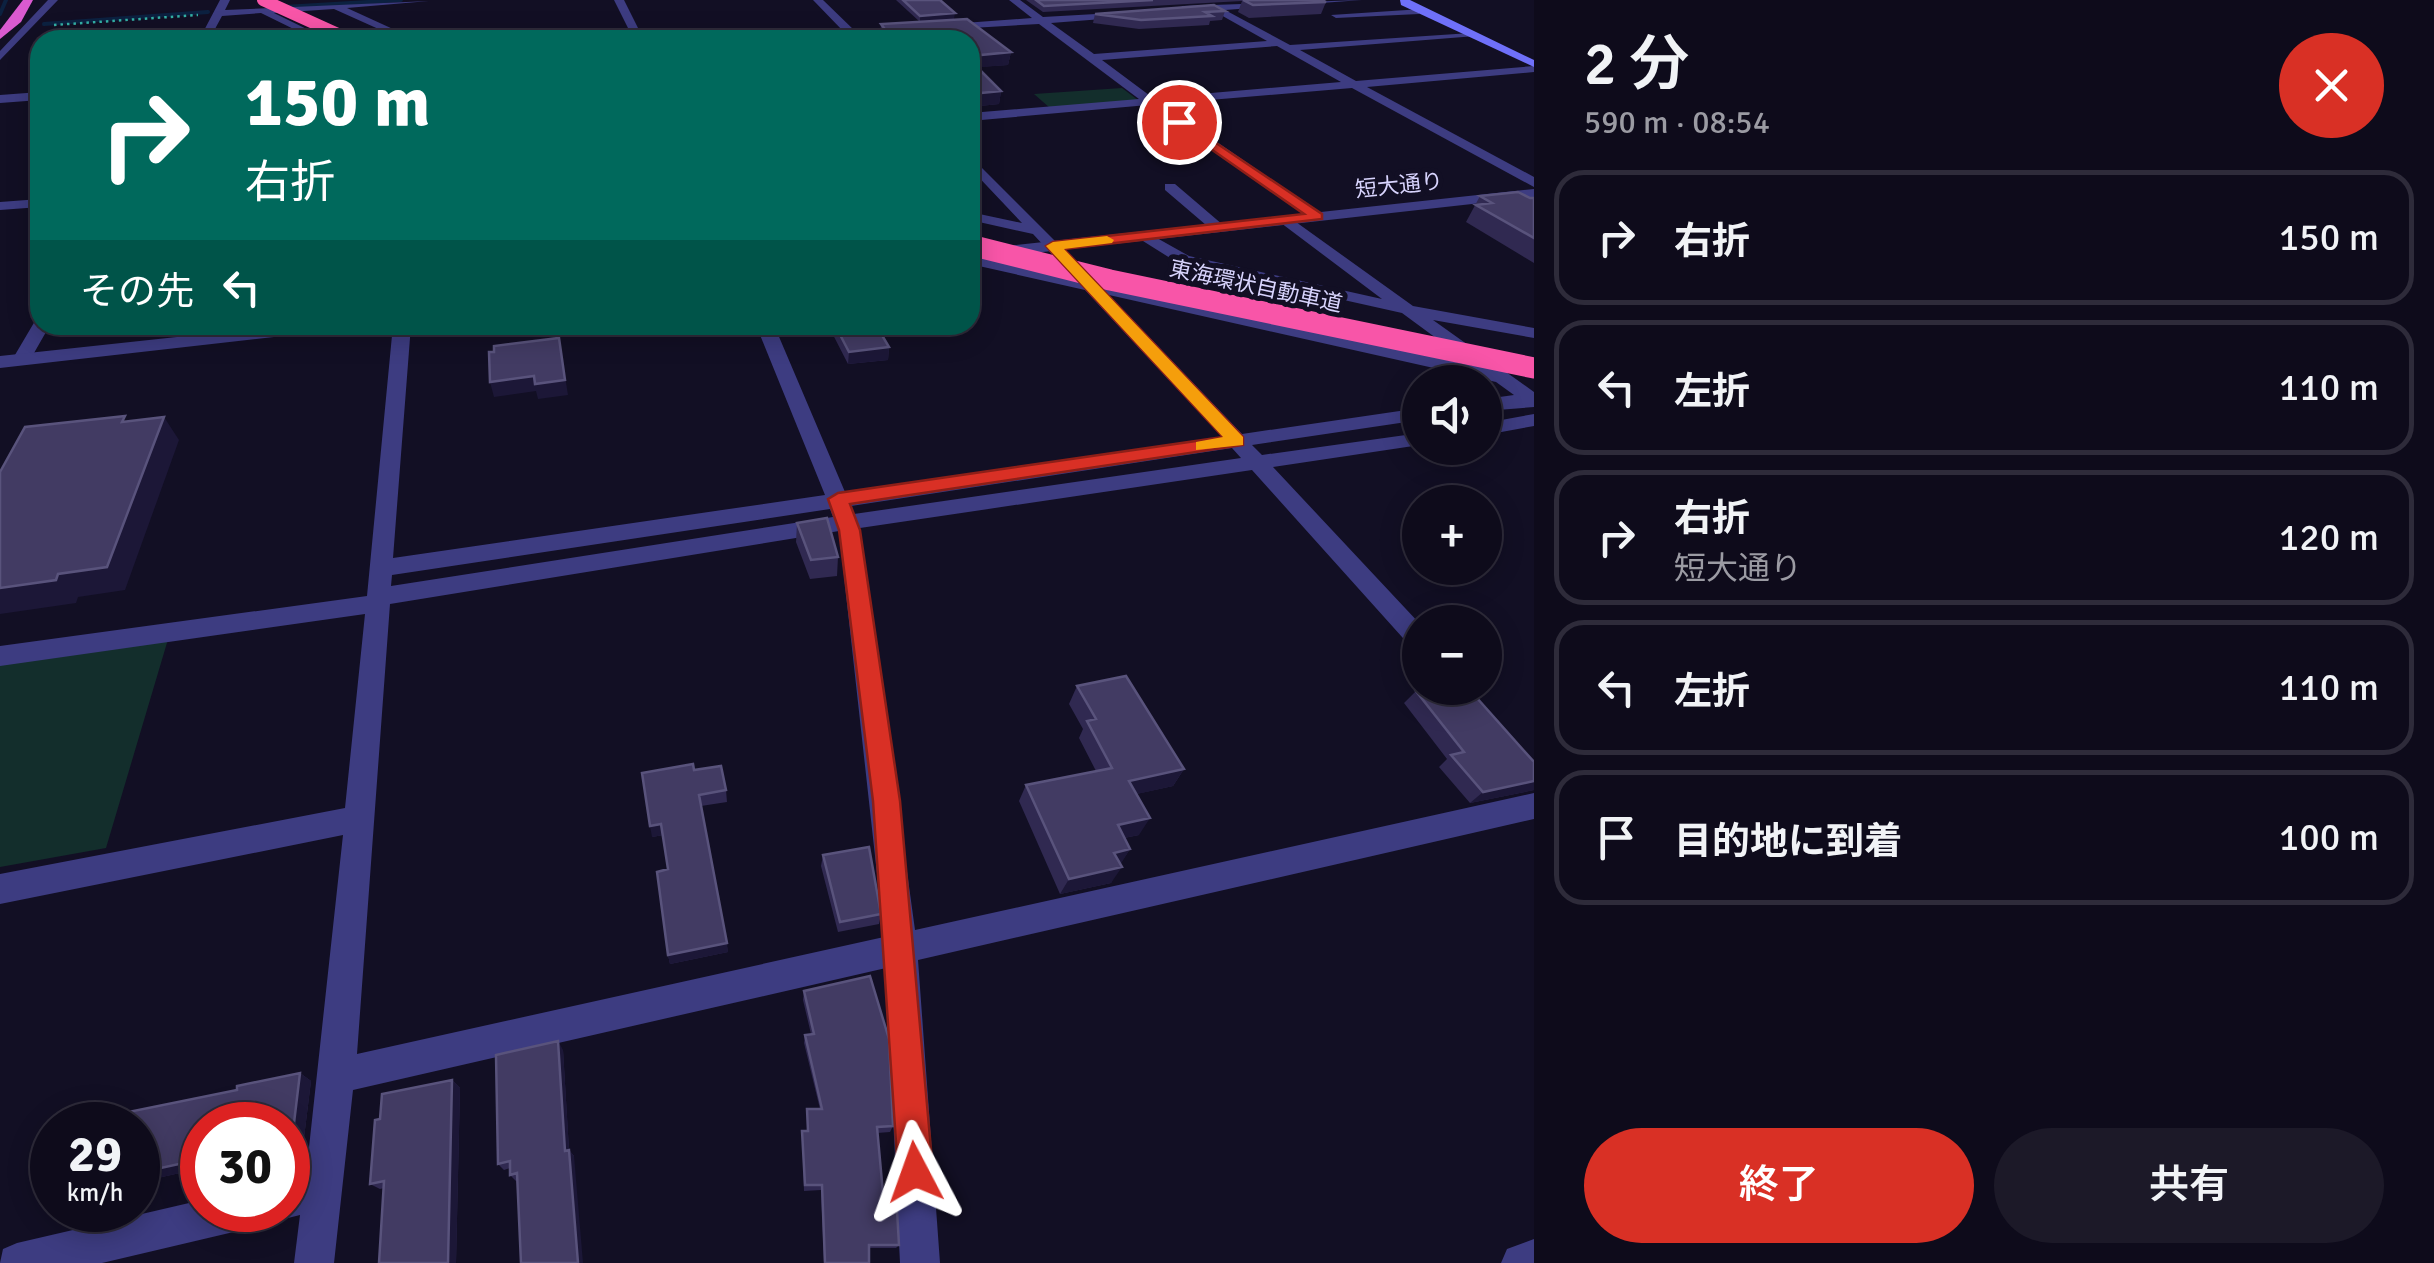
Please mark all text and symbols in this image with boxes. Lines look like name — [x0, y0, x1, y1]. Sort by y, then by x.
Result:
text: 2 分 — [1584, 28, 1690, 102]
button: close — [2279, 33, 2384, 138]
text: 150 m — [245, 59, 430, 145]
icon: right — [80, 70, 210, 200]
pin — [1137, 80, 1222, 165]
icon: arrive — [1152, 95, 1207, 150]
text: 590 m · 08:54 — [1584, 103, 1770, 142]
text: 右折 — [245, 155, 335, 210]
street label: 短大通り — [1354, 167, 1444, 203]
icon: right — [1589, 210, 1644, 265]
text: 150 m — [2279, 214, 2379, 261]
text: 右折 — [1674, 218, 1750, 265]
street label: 東海環状自動車道 — [1167, 254, 1345, 318]
icon: left — [214, 260, 269, 315]
text: その先 — [80, 268, 194, 315]
icon: left — [1589, 360, 1644, 415]
text: 110 m — [2279, 364, 2379, 411]
map controls — [1402, 365, 1502, 705]
button: sound — [1402, 365, 1502, 465]
text: 左折 — [1674, 368, 1750, 415]
button: + — [1402, 485, 1502, 585]
text: 右折 — [1674, 495, 1750, 542]
icon: right — [1589, 510, 1644, 565]
text: 120 m — [2279, 514, 2379, 561]
text: 短大通り — [1674, 549, 1802, 588]
button: − — [1402, 605, 1502, 705]
icon: left — [1589, 660, 1644, 715]
text: 110 m — [2279, 664, 2379, 711]
text: 左折 — [1674, 668, 1750, 715]
icon: arrive — [1589, 810, 1644, 865]
text: 100 m — [2279, 814, 2379, 861]
text: 目的地に到着 — [1674, 818, 1902, 865]
speed limit sign: 30 — [180, 1102, 310, 1232]
position arrow — [863, 1120, 967, 1224]
text: 29 — [68, 1124, 122, 1186]
button: 終了 — [1584, 1128, 1974, 1243]
button: 共有 — [1994, 1128, 2384, 1243]
text: km/h — [67, 1177, 123, 1208]

